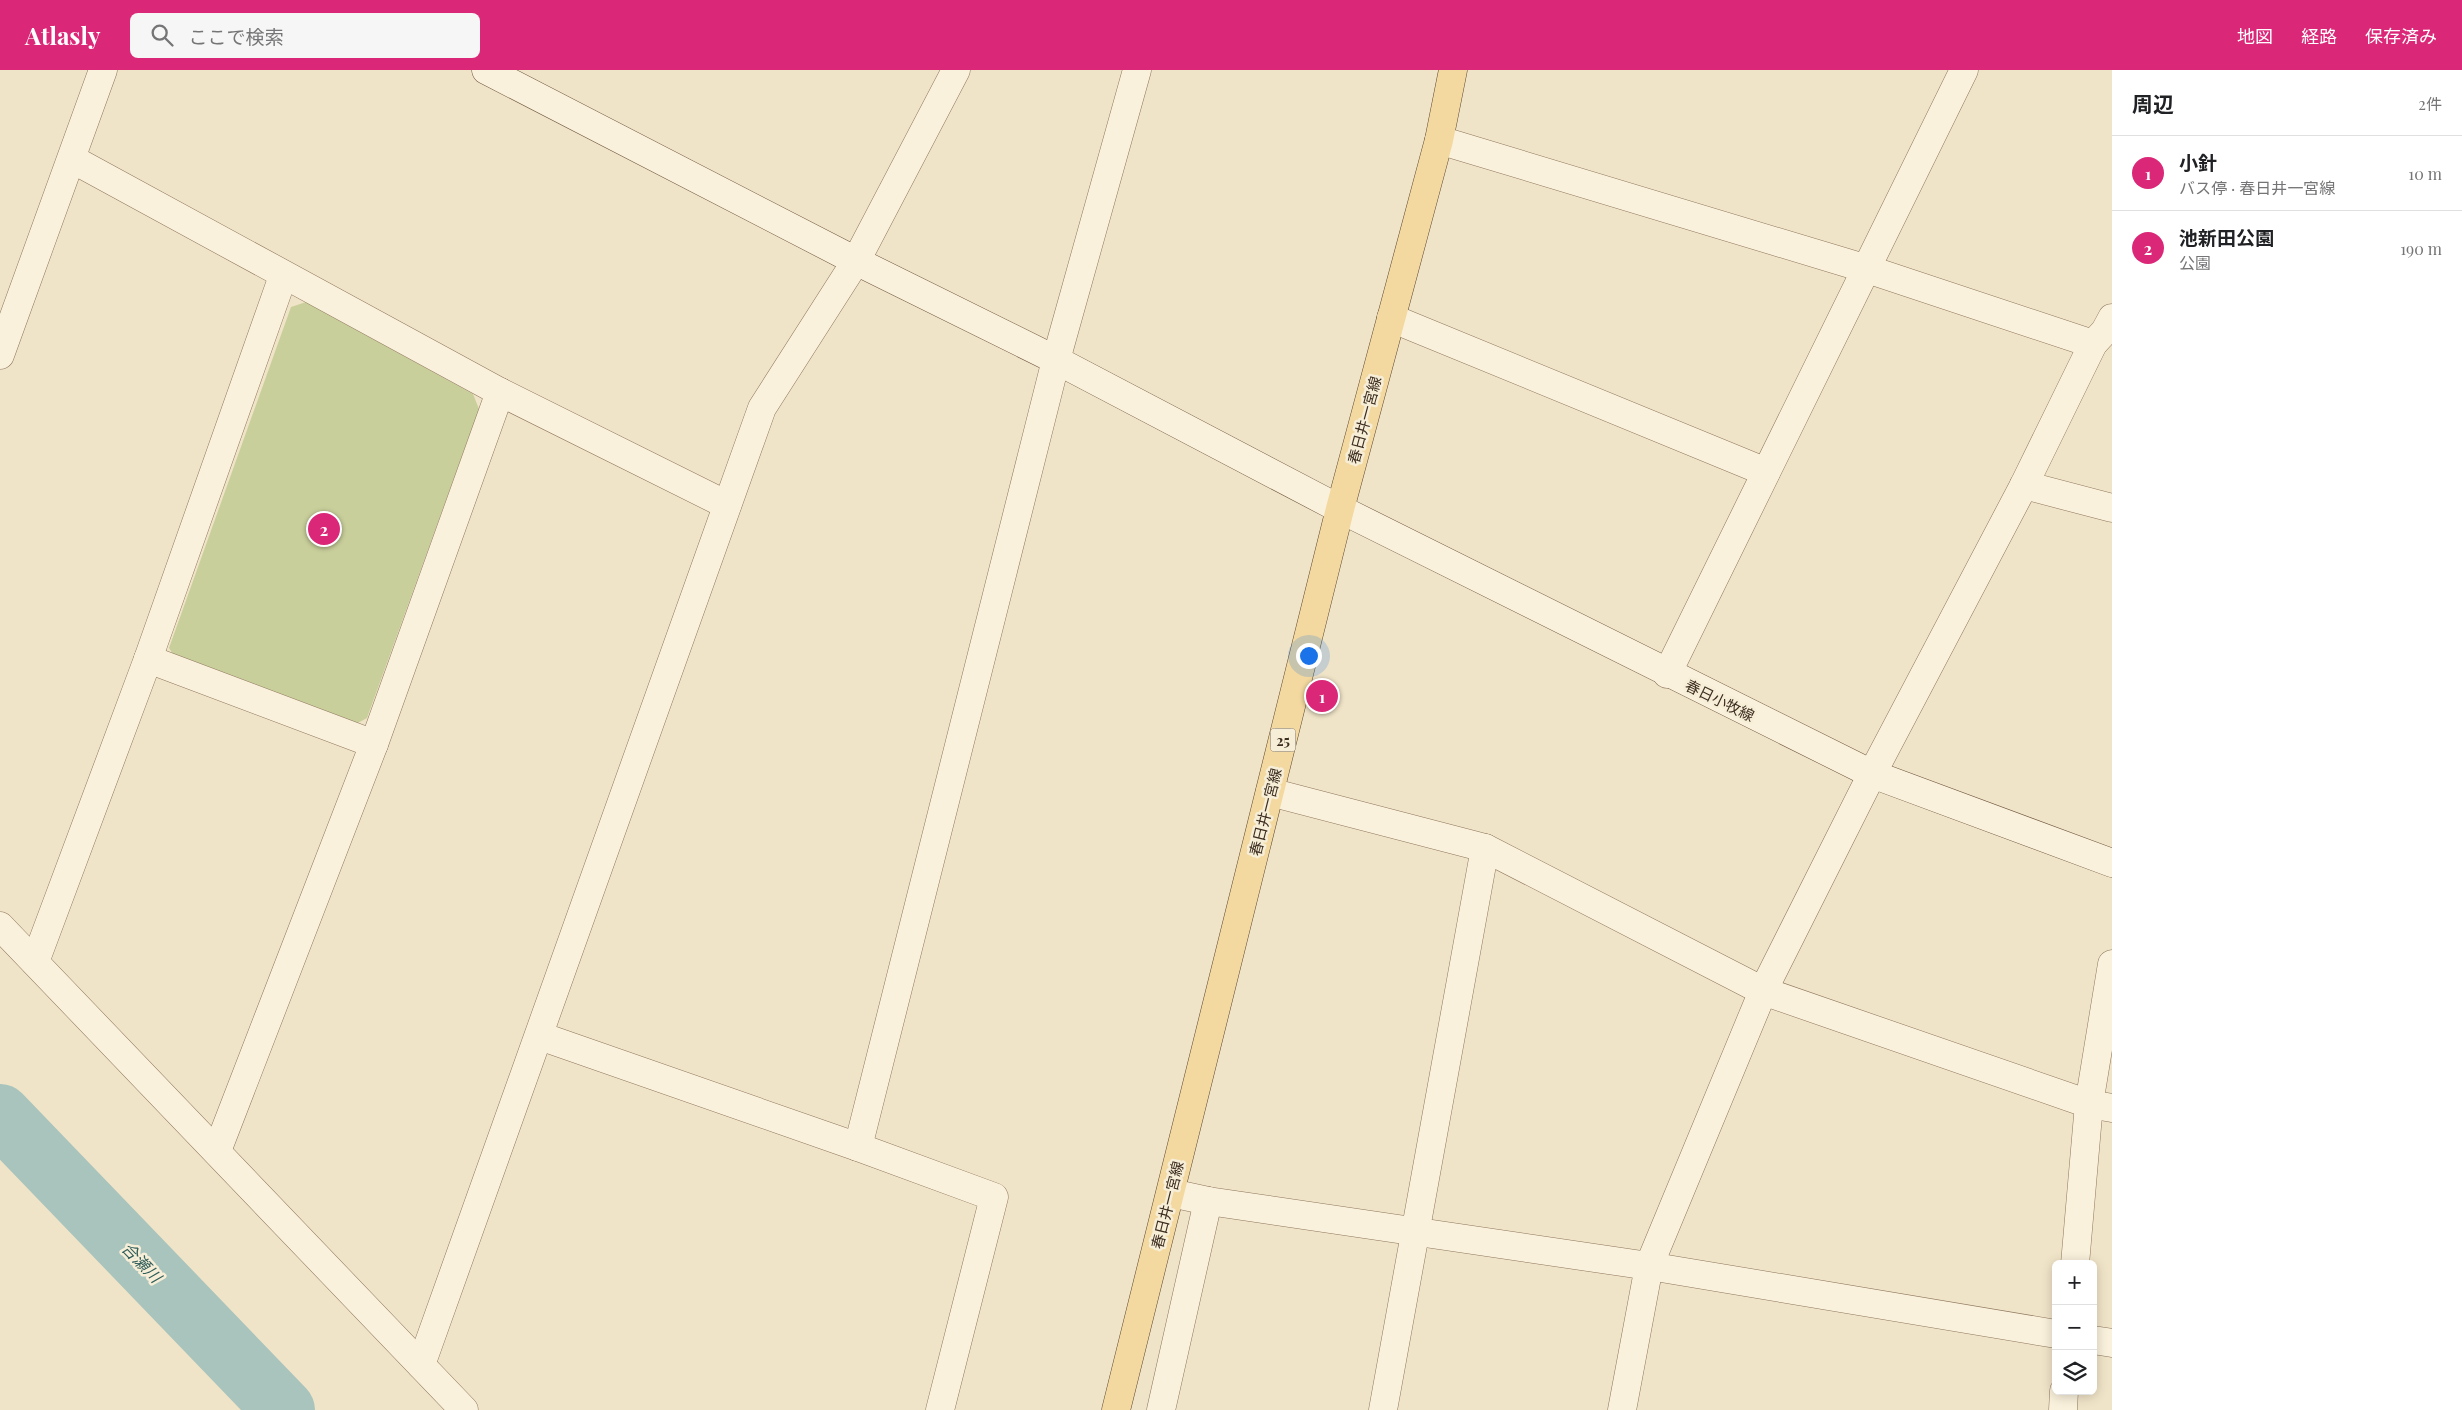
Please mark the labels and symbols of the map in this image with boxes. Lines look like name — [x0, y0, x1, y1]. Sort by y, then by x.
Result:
street label: 春日井一宮線 — [1343, 374, 1385, 466]
pin: 2 — [308, 510, 340, 548]
your location — [1296, 643, 1322, 669]
street label: 春日小牧線 — [1682, 675, 1758, 725]
pin: 1 — [1306, 677, 1338, 715]
road number: 25 — [1270, 728, 1296, 752]
street label: 春日井一宮線 — [1244, 766, 1286, 858]
street label: 春日井一宮線 — [1146, 1159, 1188, 1251]
water label: 合瀬川 — [118, 1237, 168, 1288]

